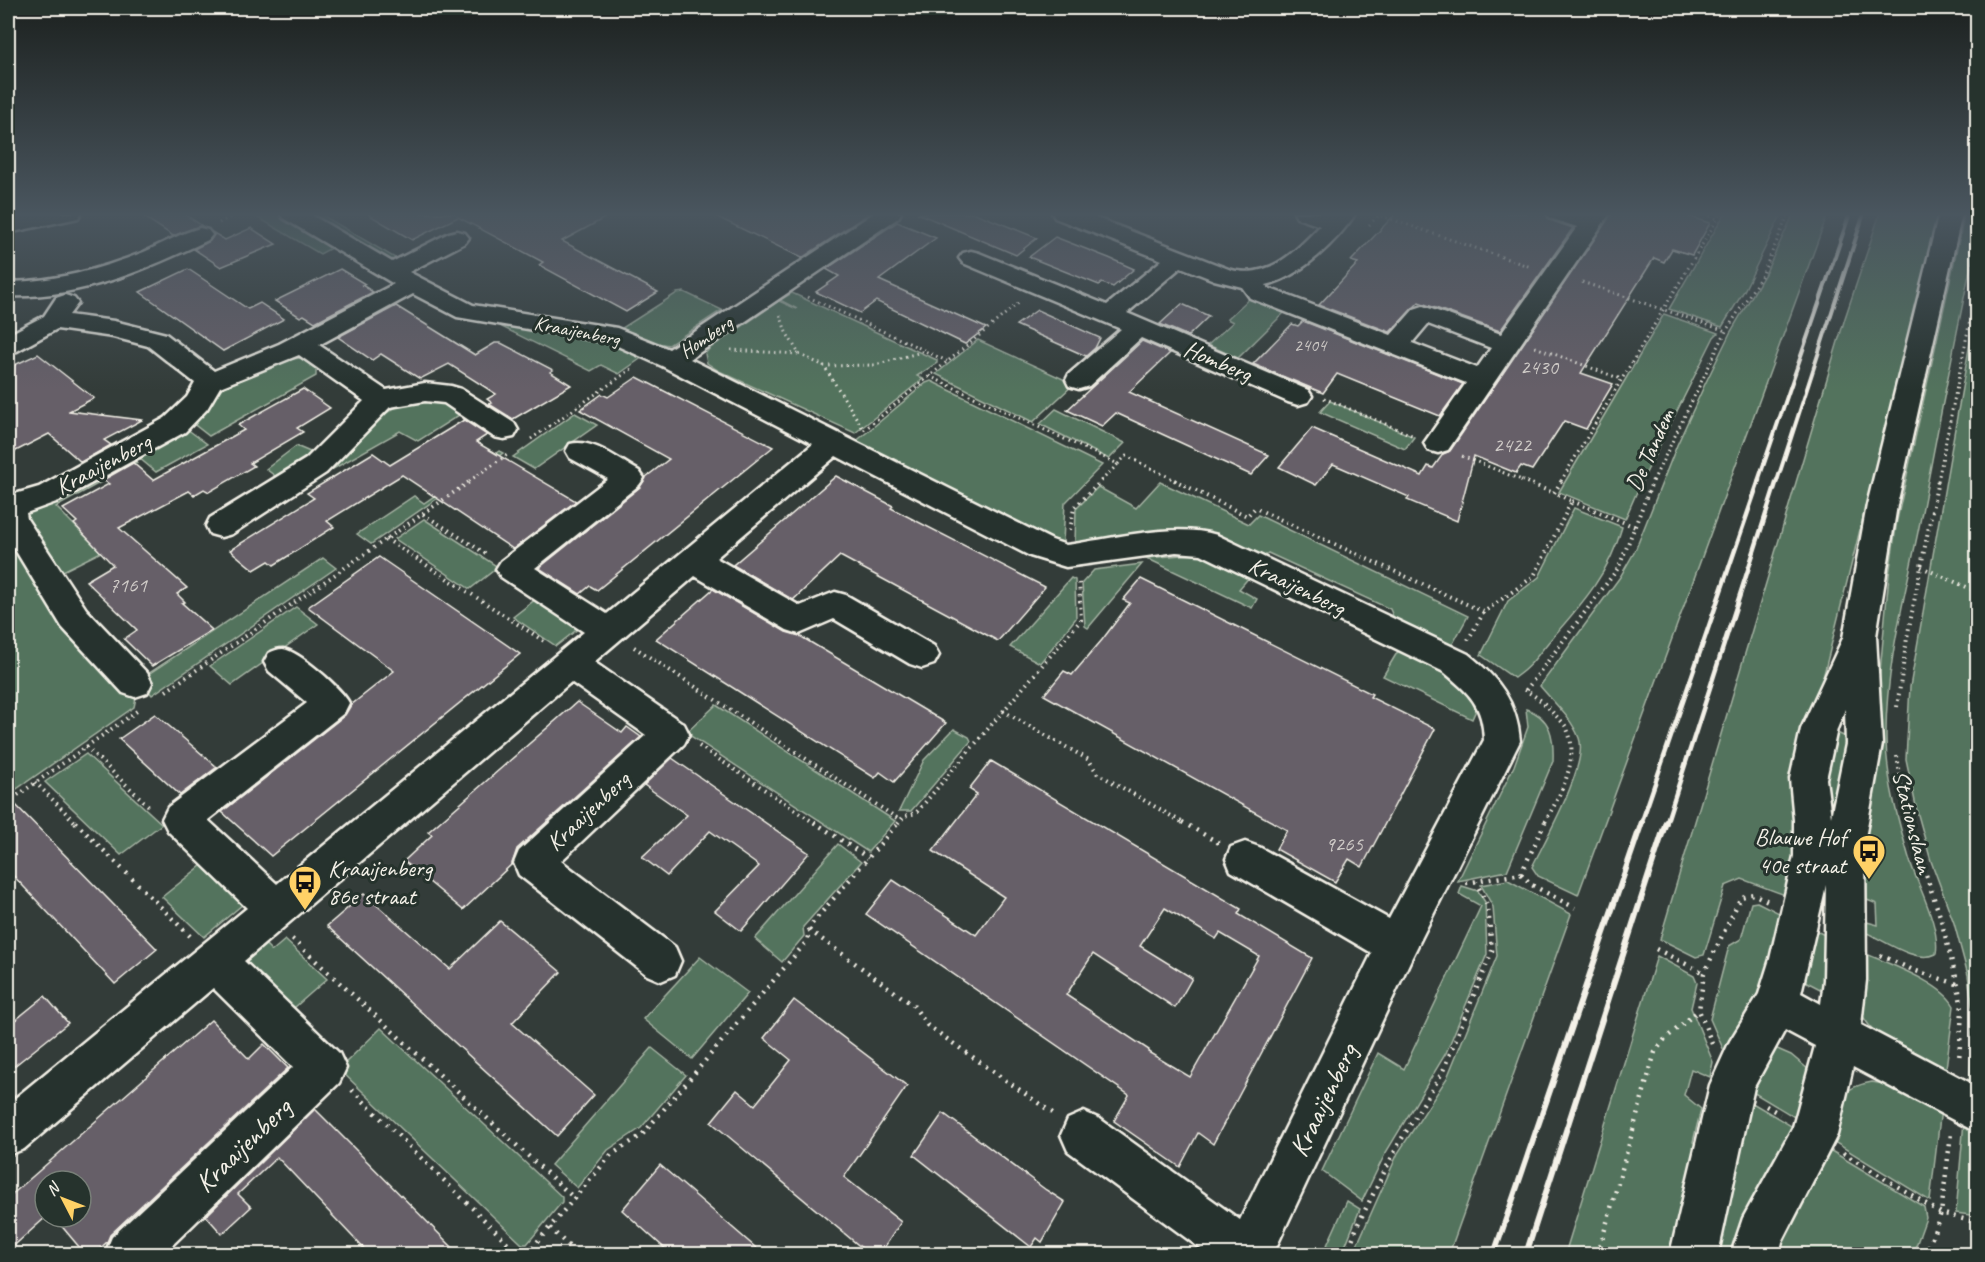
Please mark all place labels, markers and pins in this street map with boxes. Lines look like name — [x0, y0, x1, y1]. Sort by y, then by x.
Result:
place label: Blauwe Hof 40e straat — [1755, 822, 1852, 880]
bus stop icon: Blauwe Hof 40e straat — [1851, 833, 1887, 880]
place label: Kraaijenberg 86e straat — [328, 853, 433, 911]
bus stop icon: Kraaijenberg 86e straat — [287, 864, 323, 911]

